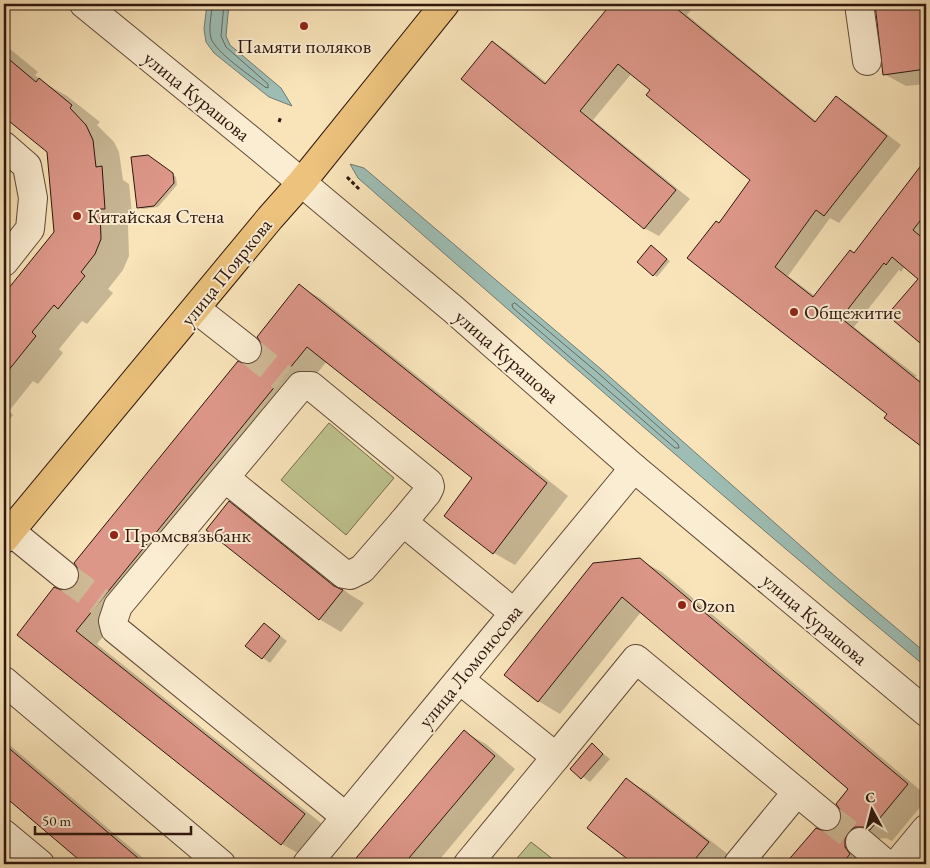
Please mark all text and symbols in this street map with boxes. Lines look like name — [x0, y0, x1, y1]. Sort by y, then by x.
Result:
marker: Памяти поляков — [298, 20, 310, 32]
place label: Памяти поляков — [237, 33, 371, 59]
street label: улица Курашова — [138, 45, 256, 147]
place label: Китайская Стена — [87, 203, 224, 229]
marker: Китайская Стена — [71, 210, 83, 222]
street label: улица Пояркова — [174, 213, 278, 331]
place label: Общежитие — [804, 299, 901, 325]
street label: улица Курашова — [449, 304, 565, 408]
marker: Общежитие — [788, 306, 800, 318]
place label: Промсвязьбанк — [124, 522, 251, 548]
marker: Промсвязьбанк — [108, 529, 120, 541]
street label: улица Курашова — [757, 567, 873, 671]
place label: Ozon — [692, 592, 736, 618]
street label: улица Ломоносова — [412, 599, 528, 733]
marker: Ozon — [676, 599, 688, 611]
north arrow — [848, 786, 898, 836]
text: С — [864, 788, 877, 807]
scale bar — [35, 803, 191, 835]
text: 50 m — [42, 811, 71, 830]

